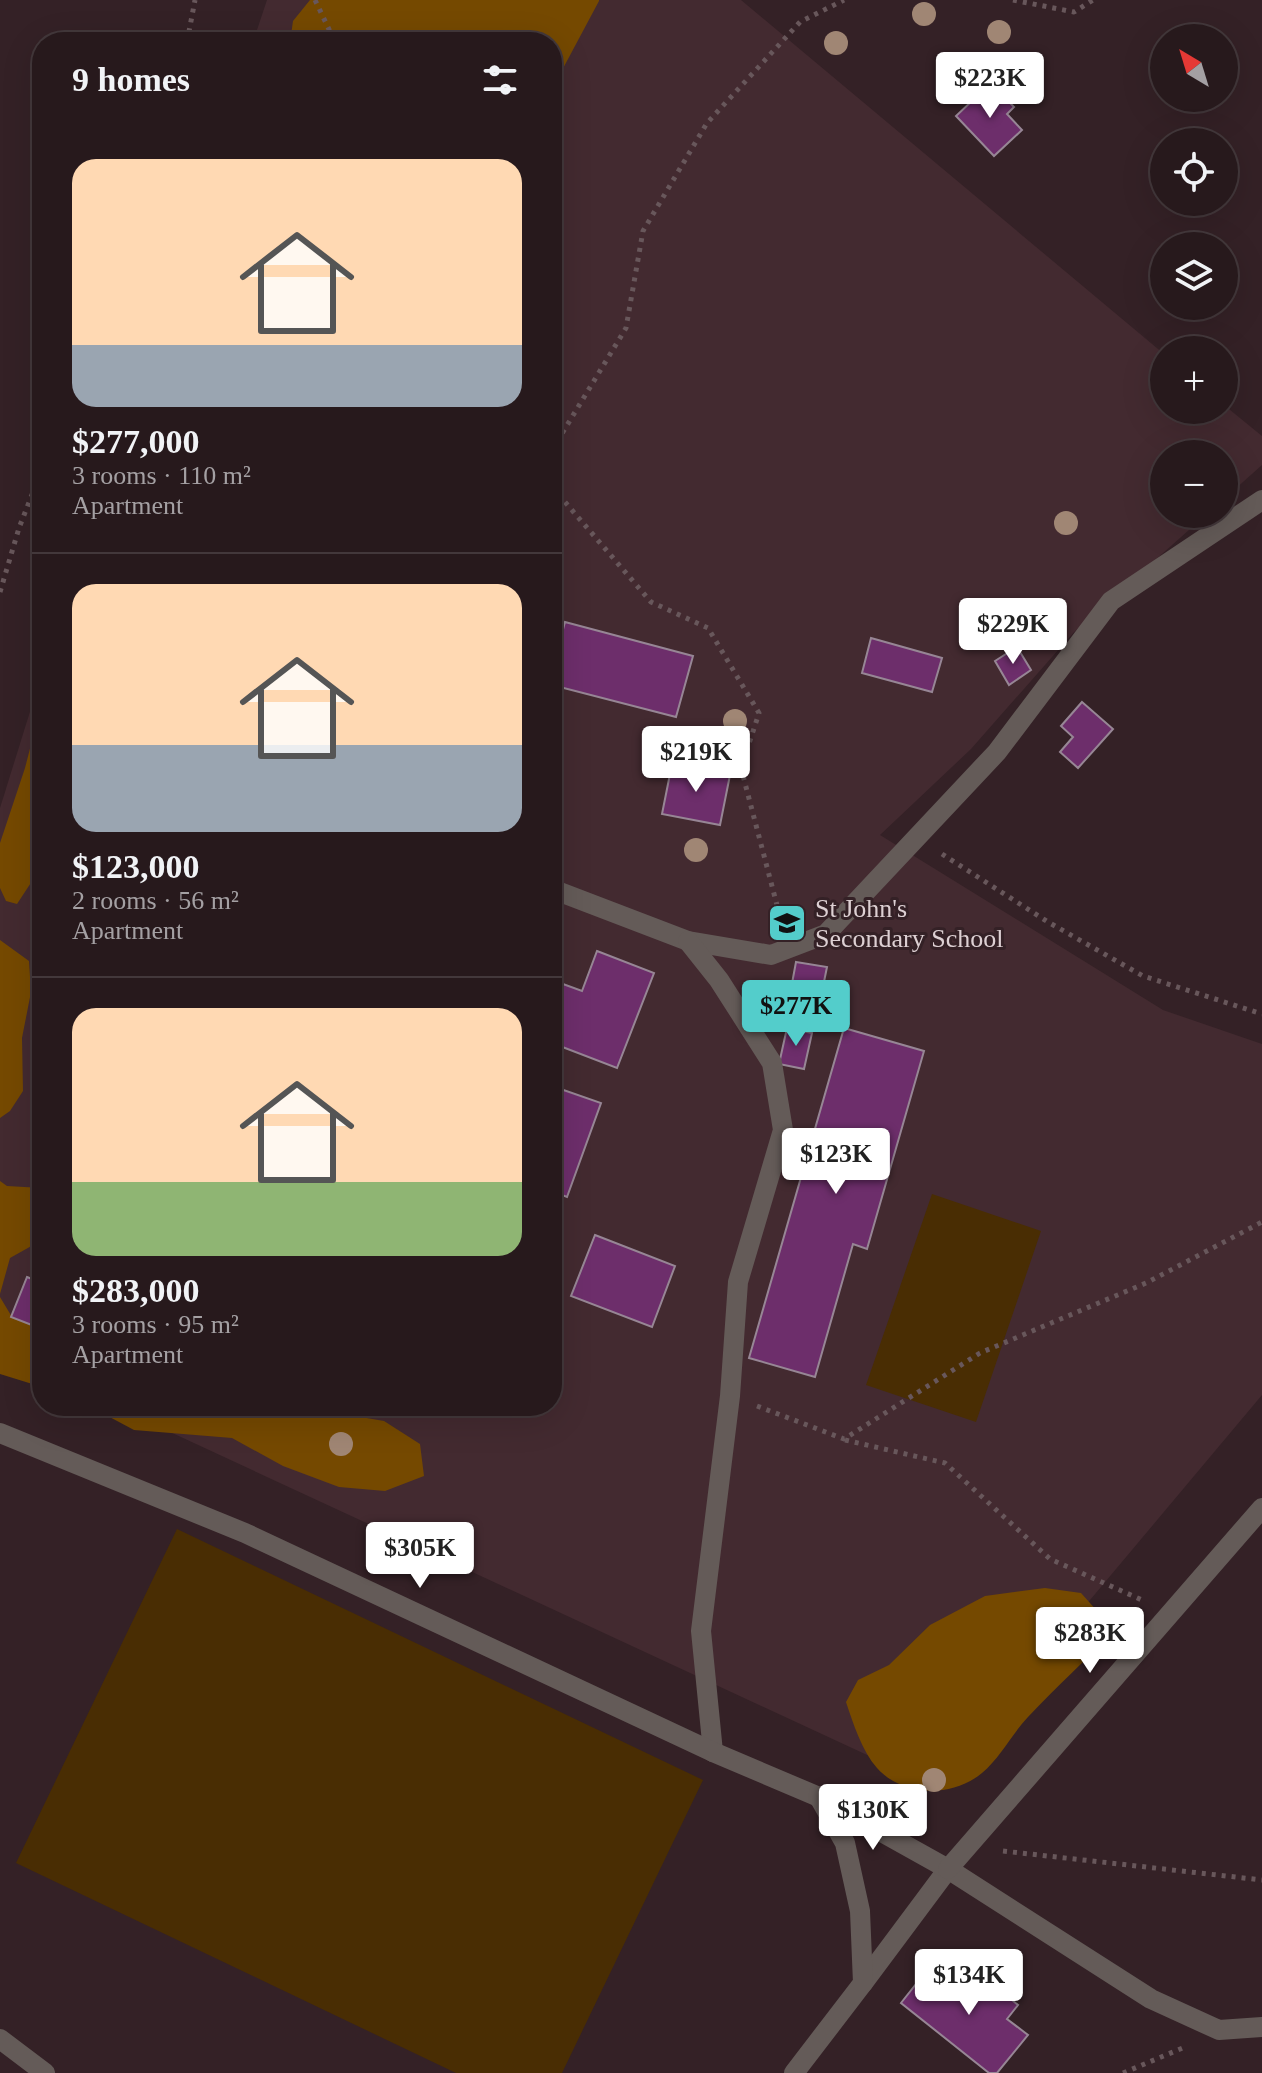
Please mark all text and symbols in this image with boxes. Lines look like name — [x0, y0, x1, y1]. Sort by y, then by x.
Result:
north arrow — [1150, 24, 1238, 112]
map controls — [1150, 24, 1238, 528]
pin: $223K — [934, 52, 1046, 120]
icon: filters — [478, 58, 522, 102]
text: 9 homes — [72, 61, 190, 98]
text: $223K — [954, 63, 1026, 92]
button: locate — [1150, 128, 1238, 216]
icon: home — [225, 211, 369, 355]
button: layers — [1150, 232, 1238, 320]
button: + — [1150, 336, 1238, 424]
text: $277,000 — [72, 423, 200, 460]
button: − — [1150, 440, 1238, 528]
text: 3 rooms · 110 m² — [72, 461, 251, 490]
text: Apartment — [72, 491, 183, 520]
pin: $229K — [957, 598, 1069, 666]
text: $229K — [977, 609, 1049, 638]
icon: home — [225, 636, 369, 780]
pin: $219K — [640, 726, 752, 794]
text: $219K — [660, 737, 732, 766]
text: $123,000 — [72, 848, 200, 885]
text: 2 rooms · 56 m² — [72, 886, 239, 915]
place label: St John's Secondary School — [815, 894, 1003, 953]
school or university icon: St John's Secondary School — [766, 902, 808, 944]
text: Apartment — [72, 916, 183, 945]
pin: $277K — [740, 980, 852, 1048]
text: $277K — [760, 991, 832, 1020]
icon: home — [225, 1060, 369, 1204]
pin: $123K — [780, 1128, 892, 1196]
text: $123K — [800, 1139, 872, 1168]
text: $283,000 — [72, 1272, 200, 1309]
text: 3 rooms · 95 m² — [72, 1310, 239, 1339]
text: Apartment — [72, 1340, 183, 1369]
pin: $305K — [364, 1522, 476, 1590]
text: $305K — [384, 1533, 456, 1562]
pin: $283K — [1034, 1607, 1146, 1675]
text: $283K — [1054, 1618, 1126, 1647]
pin: $130K — [817, 1784, 929, 1852]
text: $130K — [837, 1795, 909, 1824]
pin: $134K — [913, 1949, 1025, 2017]
text: $134K — [933, 1960, 1005, 1989]

